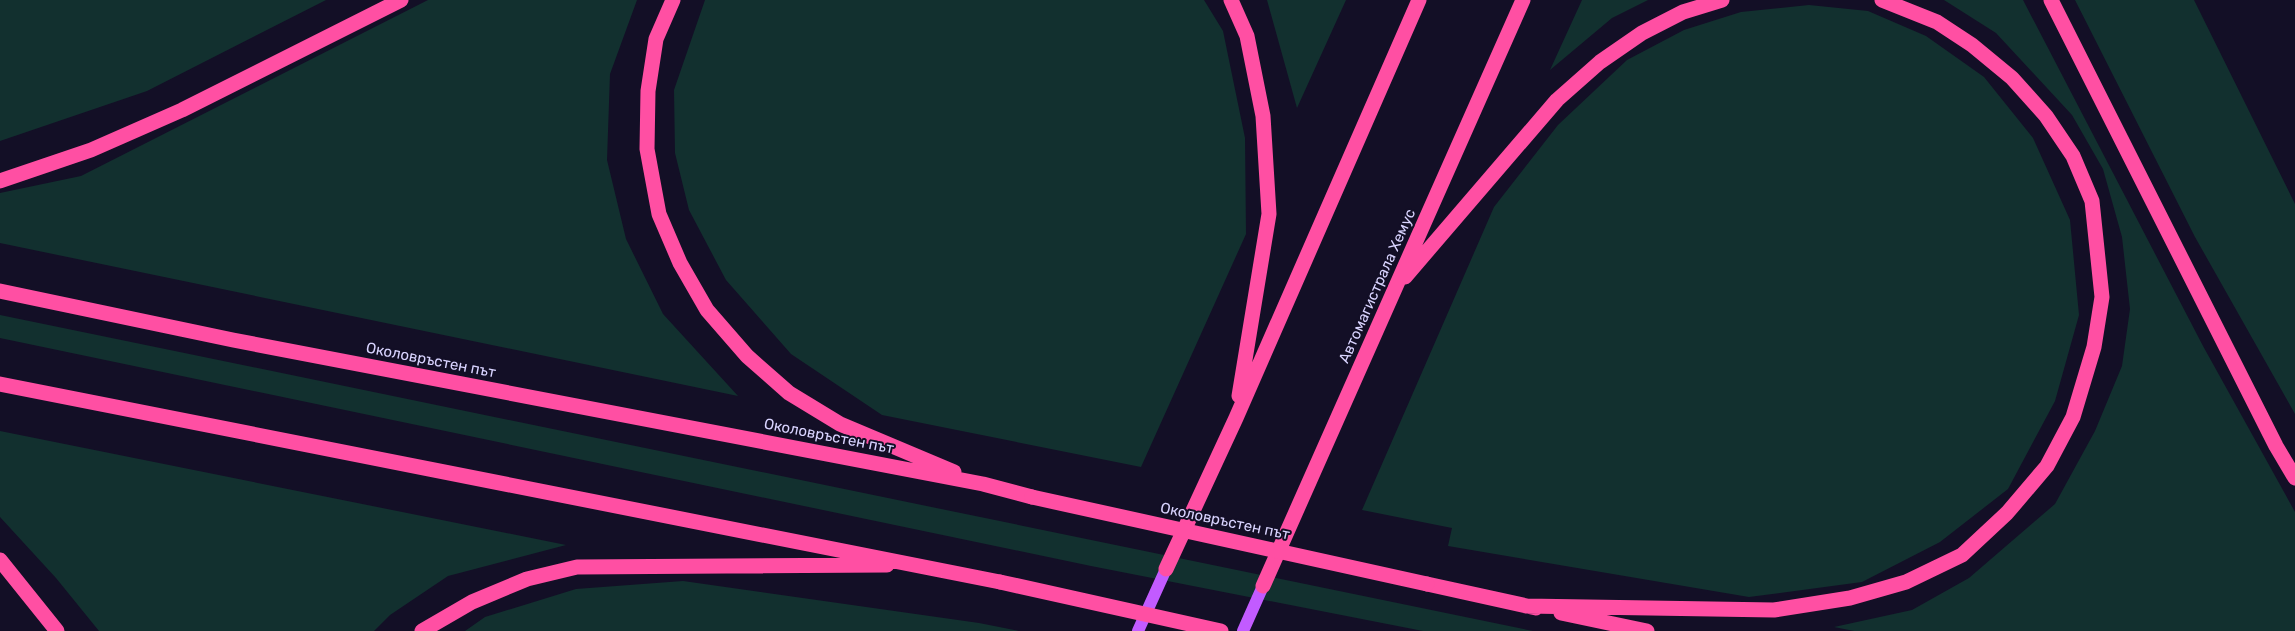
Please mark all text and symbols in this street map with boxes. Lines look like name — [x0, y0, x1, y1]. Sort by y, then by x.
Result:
street label: Автомагистрала Хемус — [1335, 206, 1419, 366]
street label: Околовръстен път — [365, 339, 498, 381]
street label: Околовръстен път — [763, 415, 896, 457]
street label: Околовръстен път — [1159, 498, 1292, 544]

